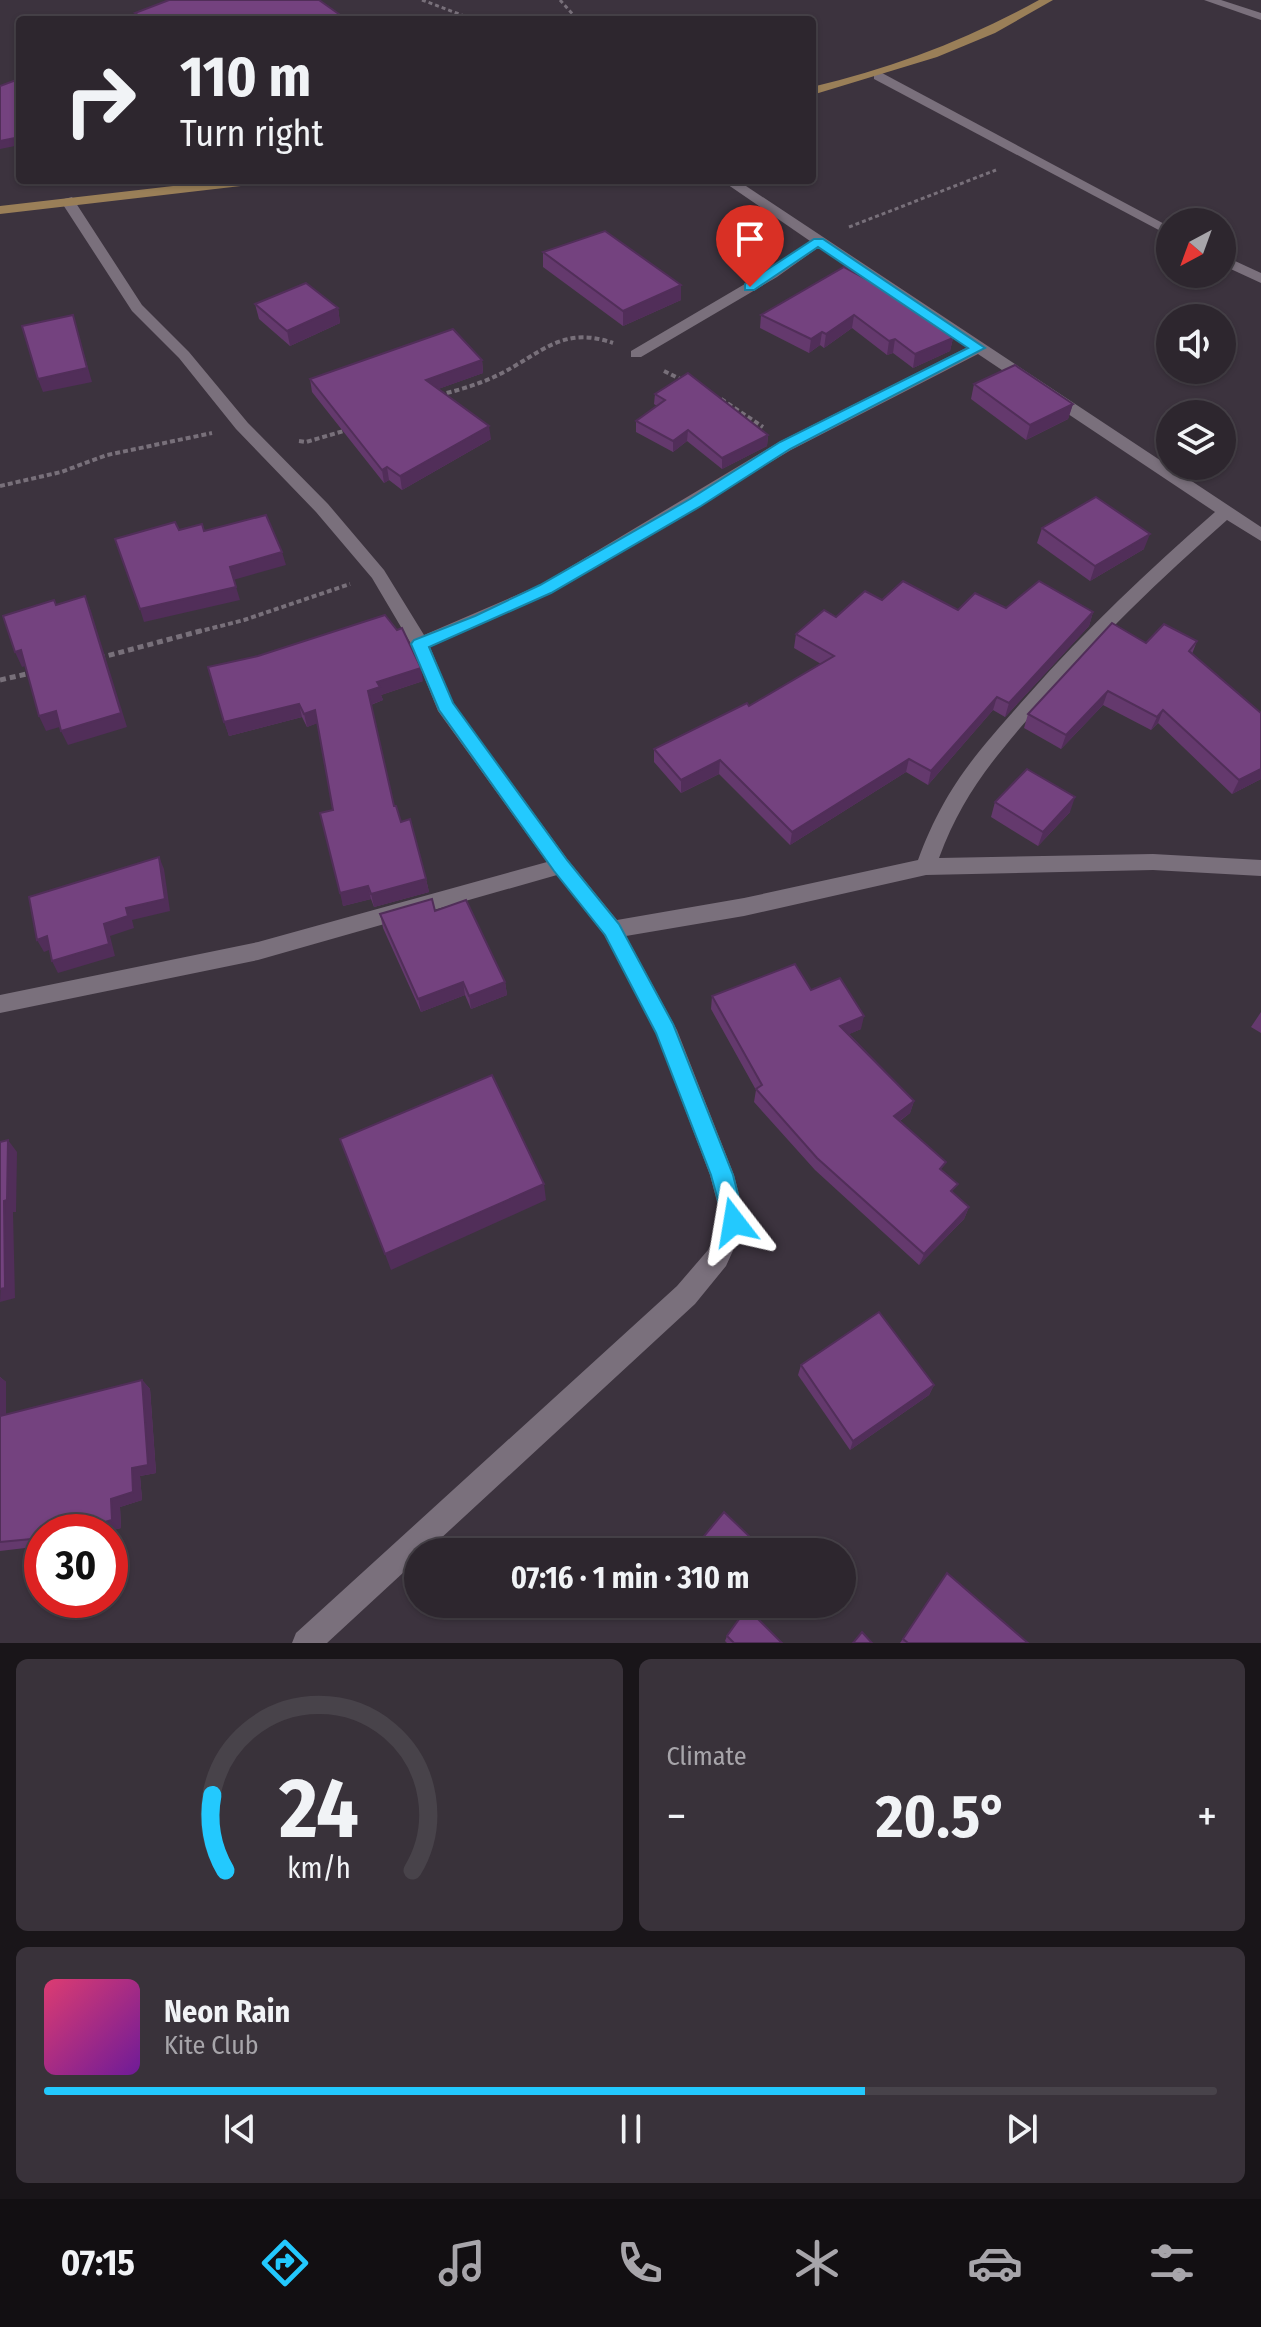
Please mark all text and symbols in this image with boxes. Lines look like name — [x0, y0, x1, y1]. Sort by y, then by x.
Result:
text: 110 m — [180, 44, 311, 111]
icon: right — [48, 48, 152, 152]
text: Turn right — [180, 112, 323, 156]
pin — [716, 205, 784, 287]
north arrow — [1156, 208, 1236, 288]
map controls — [1156, 208, 1236, 480]
icon: arrive — [728, 217, 772, 261]
button: sound — [1156, 304, 1236, 384]
button: layers — [1156, 400, 1236, 480]
position arrow — [692, 1180, 776, 1264]
speed limit sign: 30 — [24, 1514, 128, 1618]
text: 07:16 · 1 min · 310 m — [511, 1560, 749, 1596]
text: Climate — [667, 1741, 747, 1772]
text: 24 — [278, 1759, 359, 1859]
text: 20.5° — [876, 1781, 1008, 1853]
text: − — [667, 1790, 686, 1843]
text: + — [1197, 1790, 1217, 1843]
text: km/h — [287, 1851, 351, 1886]
text: Neon Rain — [164, 1994, 290, 2030]
text: Kite Club — [164, 2030, 259, 2061]
icon: previous — [218, 2107, 262, 2151]
icon: pause — [609, 2107, 653, 2151]
icon: next — [1000, 2107, 1044, 2151]
icon: directions — [257, 2235, 313, 2291]
icon: music — [434, 2235, 490, 2291]
icon: phone — [612, 2235, 668, 2291]
icon: climate — [789, 2235, 845, 2291]
icon: car — [967, 2235, 1023, 2291]
icon: filters — [1144, 2235, 1200, 2291]
text: 07:15 — [61, 2241, 135, 2285]

